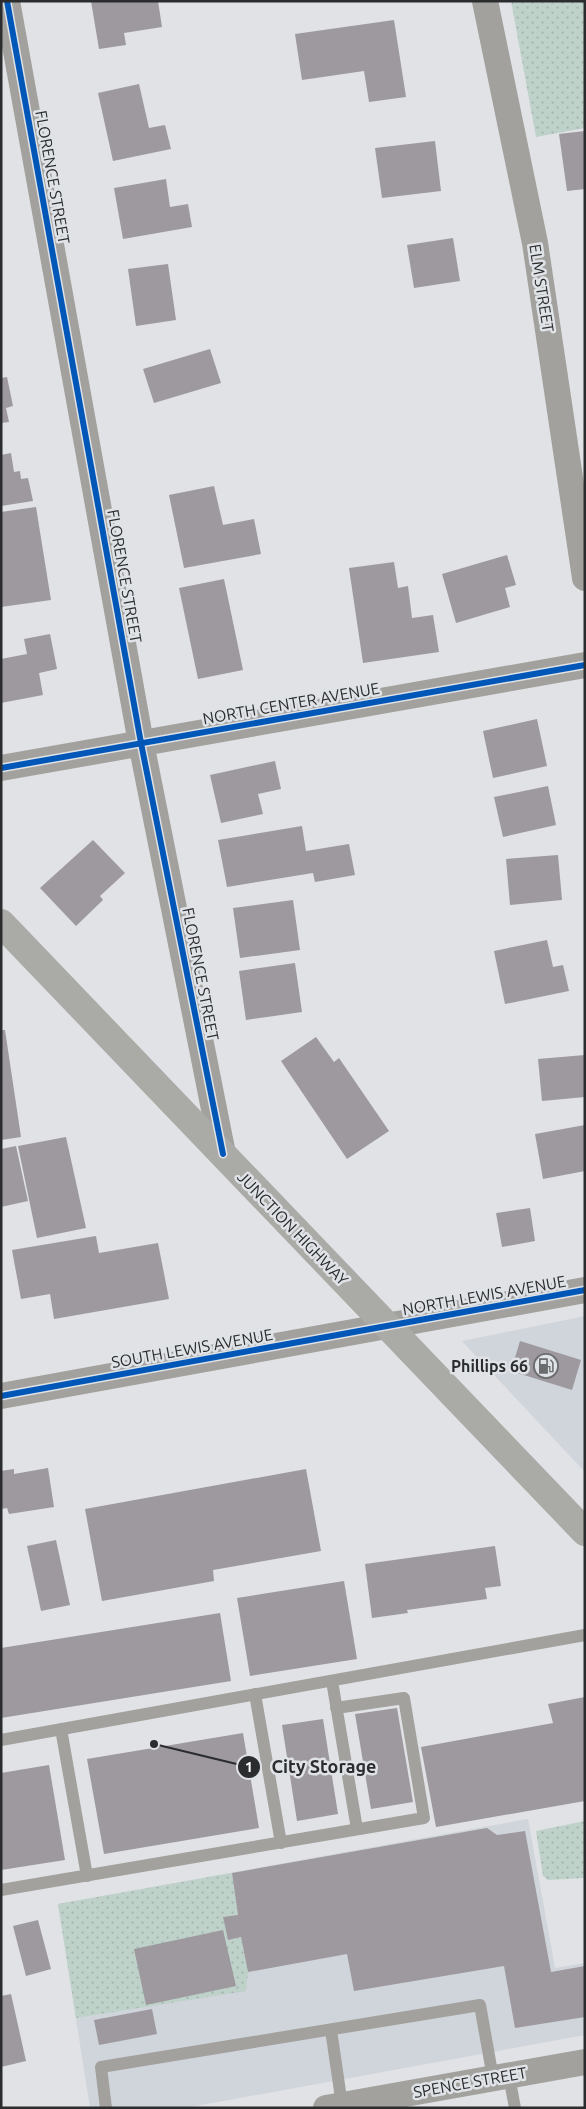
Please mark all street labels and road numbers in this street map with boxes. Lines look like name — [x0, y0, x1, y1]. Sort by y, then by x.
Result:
street label: FLORENCE STREET — [32, 109, 74, 245]
street label: ELM STREET — [526, 243, 558, 333]
street label: FLORENCE STREET — [104, 508, 146, 644]
street label: NORTH CENTER AVENUE — [201, 679, 381, 727]
street label: FLORENCE STREET — [179, 906, 223, 1042]
street label: JUNCTION HIGHWAY — [234, 1167, 352, 1289]
street label: NORTH LEWIS AVENUE — [401, 1272, 567, 1318]
street label: SOUTH LEWIS AVENUE — [110, 1325, 274, 1371]
street label: SPENCE STREET — [412, 2063, 528, 2101]

